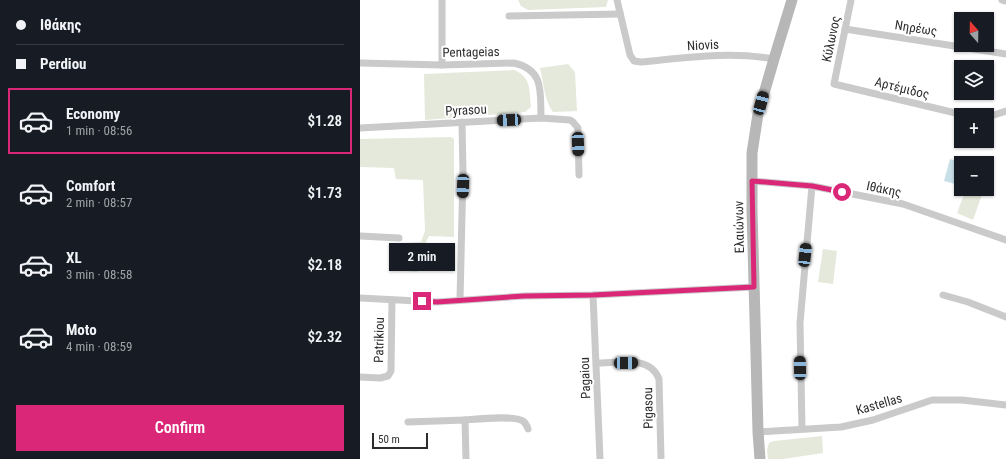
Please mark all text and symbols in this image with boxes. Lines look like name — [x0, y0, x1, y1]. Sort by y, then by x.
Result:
north arrow — [954, 12, 994, 52]
map controls — [954, 12, 994, 196]
street label: Κύλωνος — [819, 15, 843, 63]
text: Ιθάκης — [40, 16, 81, 34]
street label: Νηρέως — [894, 17, 938, 39]
street label: Niovis — [687, 37, 719, 53]
street label: Pentageias — [442, 44, 500, 60]
text: Perdiou — [40, 55, 87, 73]
button: layers — [954, 60, 994, 100]
street label: Αρτέμιδος — [873, 74, 931, 102]
car — [752, 90, 770, 116]
street label: Pyrasou — [445, 101, 487, 119]
icon: car — [18, 103, 54, 139]
text: Economy — [66, 105, 120, 123]
button: + — [954, 108, 994, 148]
text: $1.28 — [308, 112, 342, 130]
car — [497, 113, 521, 127]
text: 1 min · 08:56 — [66, 123, 132, 138]
car — [572, 132, 584, 156]
button: − — [954, 156, 994, 196]
car — [457, 174, 469, 198]
icon: car — [18, 175, 54, 211]
text: Comfort — [66, 177, 115, 195]
street label: Ιθάκης — [865, 178, 903, 200]
route start — [833, 183, 851, 201]
text: $1.73 — [308, 184, 342, 202]
text: 2 min · 08:57 — [66, 195, 132, 210]
street label: Ελαιώνων — [731, 200, 747, 253]
car — [798, 242, 812, 268]
callout: 2 min — [389, 243, 455, 271]
icon: car — [18, 247, 54, 283]
text: XL — [66, 249, 82, 267]
text: 2 min — [408, 249, 436, 264]
text: $2.18 — [308, 256, 342, 274]
text: 3 min · 08:58 — [66, 267, 132, 282]
route end — [413, 292, 431, 310]
street label: Patrikiou — [371, 317, 387, 363]
icon: car — [18, 319, 54, 355]
text: Moto — [66, 321, 97, 339]
text: $2.32 — [308, 328, 342, 346]
text: 4 min · 08:59 — [66, 339, 132, 354]
car — [794, 356, 806, 380]
street label: Pagaiou — [577, 357, 593, 399]
car — [614, 357, 638, 369]
street label: Pigasou — [640, 387, 656, 429]
street label: Kastellas — [854, 390, 904, 418]
button: Confirm — [16, 405, 344, 451]
scale bar — [372, 431, 428, 450]
text: 50 m — [378, 433, 400, 446]

